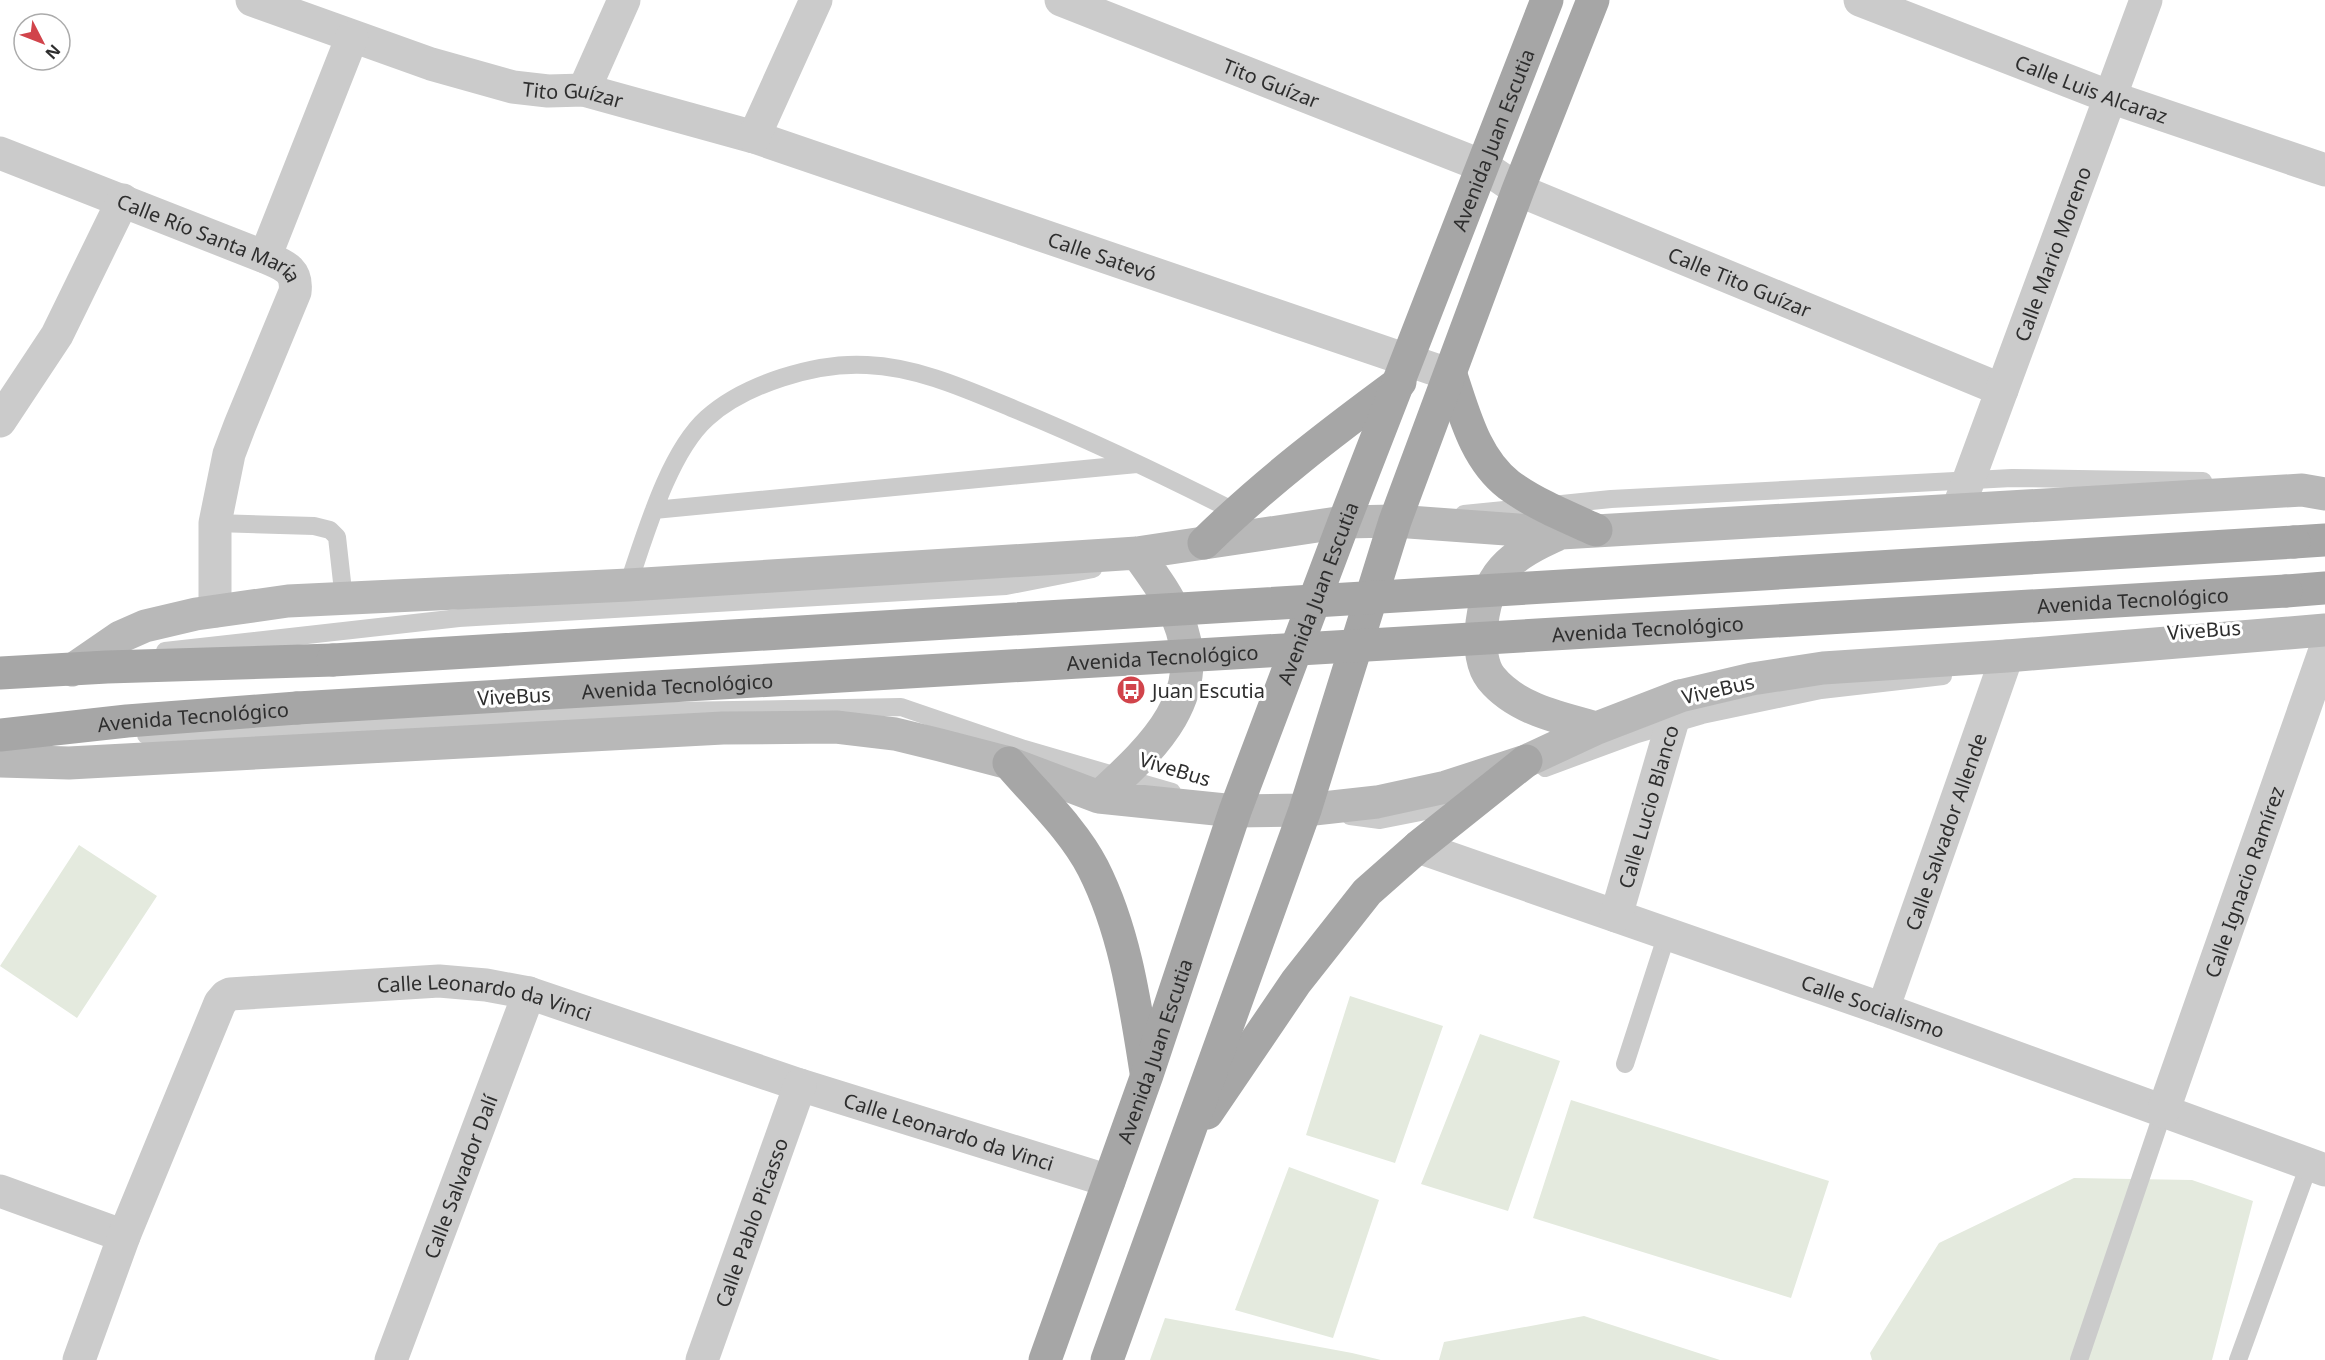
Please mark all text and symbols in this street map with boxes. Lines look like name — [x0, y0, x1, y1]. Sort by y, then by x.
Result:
north arrow — [12, 12, 72, 72]
text: N — [41, 40, 66, 64]
street label: Avenida Juan Escutia — [1445, 45, 1540, 235]
street label: Calle Luis Alcaraz — [2011, 48, 2171, 129]
street label: Tito Guízar — [1219, 52, 1324, 114]
street label: Tito Guízar — [521, 75, 627, 114]
street label: Calle Mario Moreno — [2008, 163, 2097, 345]
street label: Calle Río Santa María — [113, 187, 308, 287]
street label: Calle Satevó — [1044, 225, 1160, 287]
street label: Calle Tito Guízar — [1664, 240, 1816, 323]
street label: Avenida Juan Escutia — [1270, 498, 1364, 688]
street label: Avenida Tecnológico — [2036, 581, 2230, 619]
street label: Avenida Tecnológico — [1551, 609, 1744, 648]
street label: ViveBus — [2166, 614, 2242, 646]
street label: Avenida Tecnológico — [1066, 638, 1259, 676]
street label: Avenida Tecnológico — [581, 667, 774, 705]
street label: ViveBus — [1679, 668, 1757, 710]
bus stop icon: Juan Escutia — [1115, 674, 1147, 706]
place label: Juan Escutia — [1150, 677, 1265, 704]
street label: ViveBus — [477, 681, 551, 711]
street label: Avenida Tecnológico — [96, 695, 290, 738]
street label: Calle Lucio Blanco — [1611, 722, 1684, 892]
street label: Calle Salvador Allende — [1898, 729, 1992, 934]
street label: ViveBus — [1136, 745, 1214, 793]
street label: Calle Ignacio Ramírez — [2198, 782, 2290, 981]
street label: Avenida Juan Escutia — [1110, 955, 1198, 1147]
street label: Calle Leonardo da Vinci — [376, 967, 595, 1027]
street label: Calle Socialismo — [1798, 968, 1949, 1044]
street label: Calle Leonardo da Vinci — [840, 1086, 1057, 1177]
street label: Calle Salvador Dalí — [417, 1090, 503, 1263]
street label: Calle Pablo Picasso — [708, 1134, 794, 1311]

